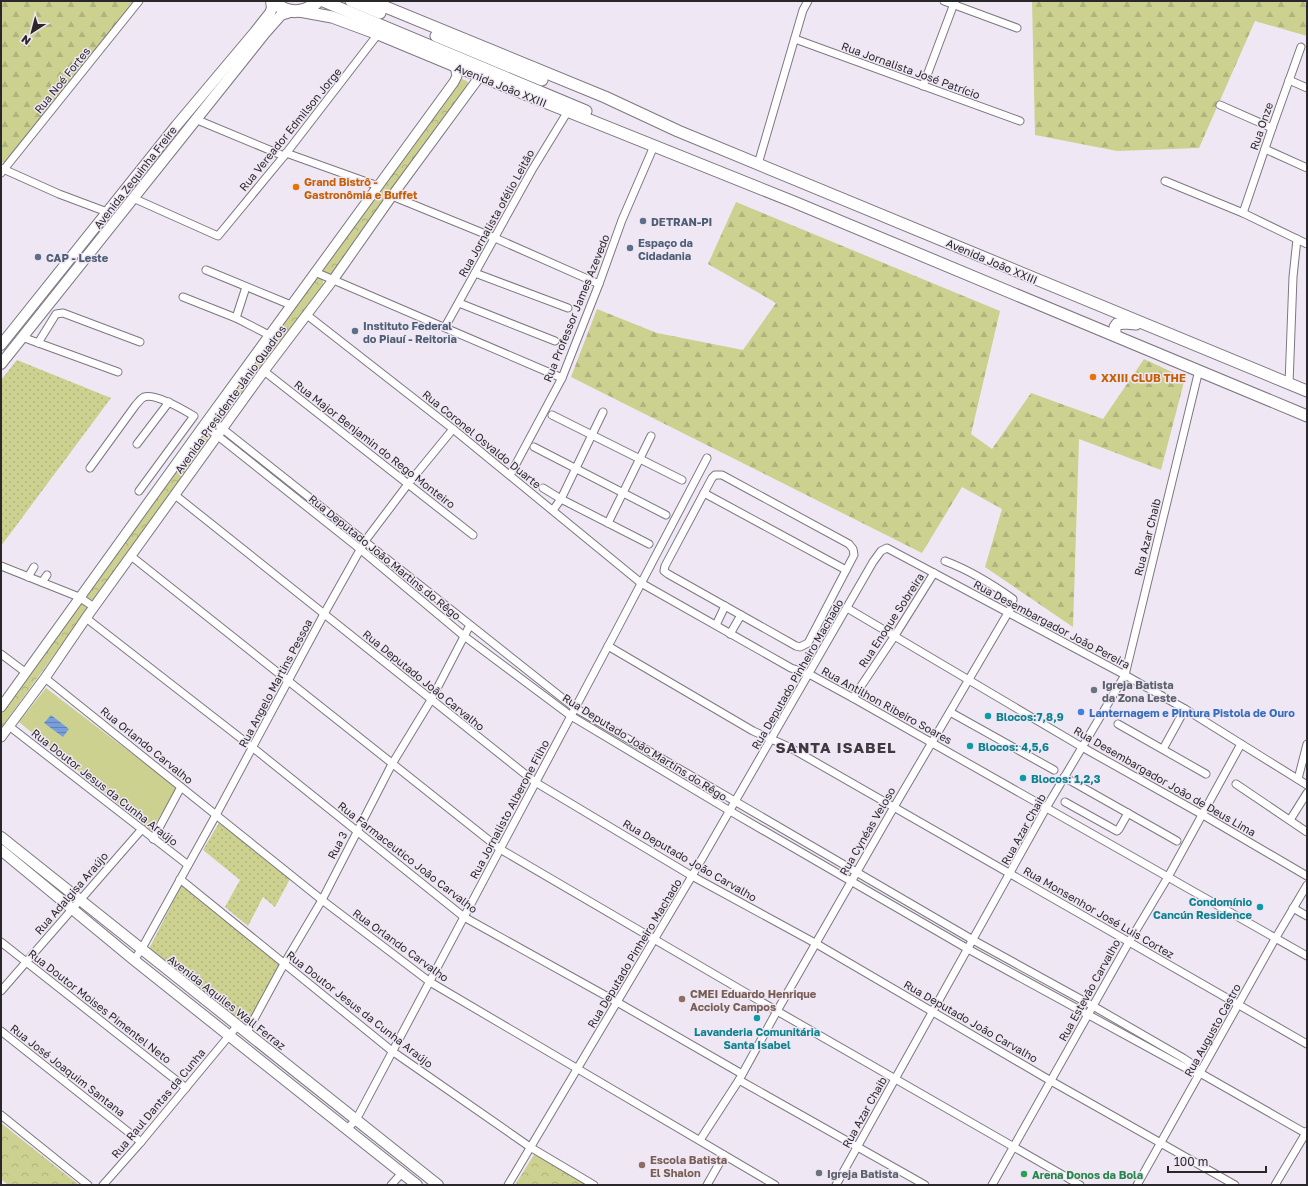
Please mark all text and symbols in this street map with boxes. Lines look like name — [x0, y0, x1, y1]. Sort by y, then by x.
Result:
north arrow — [12, 12, 52, 52]
text: N — [19, 33, 33, 48]
street label: Rua Jornalista José Patrício — [840, 39, 982, 101]
street label: Rua Noé Fortes — [31, 44, 93, 116]
street label: Avenida João XXIII — [453, 61, 549, 109]
street label: Rua Vereador Edmilson Jorge — [236, 65, 344, 193]
street label: Rua Onze — [1247, 100, 1275, 152]
street label: Avenida Zequinha Freire — [91, 123, 179, 231]
street label: Rua Jornalista ofélio Leitão — [455, 147, 537, 279]
place label: Grand Bistrô - Gastronômia e Buffet — [304, 175, 418, 201]
marker: Grand Bistrô - Gastronômia e Buffet — [291, 182, 301, 192]
place label: DETRAN-PI — [651, 215, 712, 228]
marker: DETRAN-PI — [638, 216, 648, 226]
street label: Rua Professor James Azevedo — [540, 232, 612, 384]
place label: Espaço da Cidadania — [638, 236, 693, 262]
street label: Avenida João XXIII — [944, 236, 1040, 286]
marker: Espaço da Cidadania — [625, 243, 635, 253]
place label: CAP - Leste — [46, 251, 109, 264]
marker: CAP - Leste — [33, 252, 43, 262]
place label: Instituto Federal do Piauí - Reitoria — [363, 319, 457, 345]
street label: Avenida Presidente Jânio Quadros — [172, 322, 288, 476]
marker: Instituto Federal do Piauí - Reitoria — [350, 326, 360, 336]
place label: XXIII CLUB THE — [1101, 371, 1186, 384]
marker: XXIII CLUB THE — [1088, 372, 1098, 382]
street label: Rua Major Benjamin do Rego Monteiro — [292, 377, 458, 511]
street label: Rua Coronel Osvaldo Duarte — [420, 387, 544, 491]
street label: Rua Deputado João Martins do Rêgo — [306, 492, 464, 623]
street label: Rua Azar Chaib — [1131, 497, 1163, 577]
street label: Rua Enoque Sobreira — [856, 570, 926, 670]
street label: Rua Desembargador João Pereira — [972, 577, 1132, 671]
street label: Rua Deputado Pinheiro Machado — [748, 596, 846, 752]
street label: Rua Angelo Martins Pessoa — [236, 616, 314, 750]
street label: Rua Deputado João Carvalho — [361, 627, 488, 733]
street label: Rua Antilhon Ribeiro Soares — [820, 664, 955, 746]
place label: Igreja Batista da Zona Leste — [1102, 678, 1177, 704]
marker: Igreja Batista da Zona Leste — [1089, 685, 1099, 695]
street label: Rua Deputado João Martins do Rêgo — [560, 691, 730, 803]
street label: Rua Orlando Carvalho — [98, 704, 196, 787]
place label: Lanternagem e Pintura Pistola de Ouro — [1089, 706, 1295, 719]
marker: Lanternagem e Pintura Pistola de Ouro — [1076, 707, 1086, 717]
place label: Blocos:7,8,9 — [996, 710, 1064, 723]
marker: Blocos:7,8,9 — [983, 711, 993, 721]
street label: Rua Desembargador João de Deus Lima — [1072, 723, 1258, 839]
street label: Rua Doutor Jesus da Cunha Araújo — [29, 726, 181, 848]
street label: Rua Jornalisto Alberone Filho — [467, 737, 551, 881]
district label: SANTA ISABEL — [775, 738, 897, 756]
place label: Blocos: 4,5,6 — [978, 740, 1049, 753]
marker: Blocos: 4,5,6 — [965, 741, 975, 751]
place label: Blocos: 1,2,3 — [1031, 772, 1101, 785]
marker: Blocos: 1,2,3 — [1018, 773, 1028, 783]
street label: Rua Cynéas Veloso — [836, 784, 898, 878]
street label: Rua Azar Chaib — [998, 791, 1048, 867]
street label: Rua Farmaceutico João Carvalho — [336, 799, 480, 916]
street label: Rua Deputado João Carvalho — [621, 816, 760, 904]
street label: Rua 3 — [325, 829, 349, 861]
street label: Rua Adalgisa Araújo — [32, 849, 111, 937]
street label: Rua Monsenhor José Luis Cortez — [1021, 863, 1177, 961]
street label: Rua Deputado Pinheiro Machado — [584, 876, 684, 1030]
place label: Condomínio Cancún Residence — [1153, 895, 1252, 921]
marker: Condomínio Cancún Residence — [1255, 902, 1265, 912]
street label: Rua Orlando Carvalho — [351, 906, 452, 984]
street label: Rua Estevão Carvalho — [1056, 936, 1123, 1043]
street label: Rua Doutor Moises Pimentel Neto — [26, 946, 174, 1066]
street label: Rua Doutor Jesus da Cunha Araújo — [284, 948, 436, 1070]
street label: Avenida Aquiles Wall Ferraz — [166, 952, 289, 1052]
street label: Rua Deputado João Carvalho — [902, 977, 1041, 1065]
street label: Rua Augusto Castro — [1181, 981, 1243, 1079]
place label: CMEI Eduardo Henrique Accioly Campos — [690, 987, 817, 1013]
marker: CMEI Eduardo Henrique Accioly Campos — [677, 994, 687, 1004]
marker: Lavanderia Comunitária Santa Isabel — [752, 1013, 762, 1023]
street label: Rua José Joaquim Santana — [8, 1021, 128, 1119]
place label: Lavanderia Comunitária Santa Isabel — [694, 1025, 820, 1051]
street label: Rua Raul Dantas da Cunha — [108, 1046, 208, 1160]
street label: Rua Azar Chaib — [839, 1074, 889, 1150]
scale bar — [1168, 1148, 1266, 1174]
place label: Escola Batista El Shalon — [650, 1153, 727, 1179]
text: 100 m — [1174, 1154, 1208, 1169]
marker: Escola Batista El Shalon — [637, 1160, 647, 1170]
place label: Igreja Batista — [827, 1167, 899, 1180]
marker: Igreja Batista — [814, 1168, 824, 1178]
place label: Arena Donos da Bola — [1032, 1168, 1143, 1181]
marker: Arena Donos da Bola — [1019, 1169, 1029, 1179]

